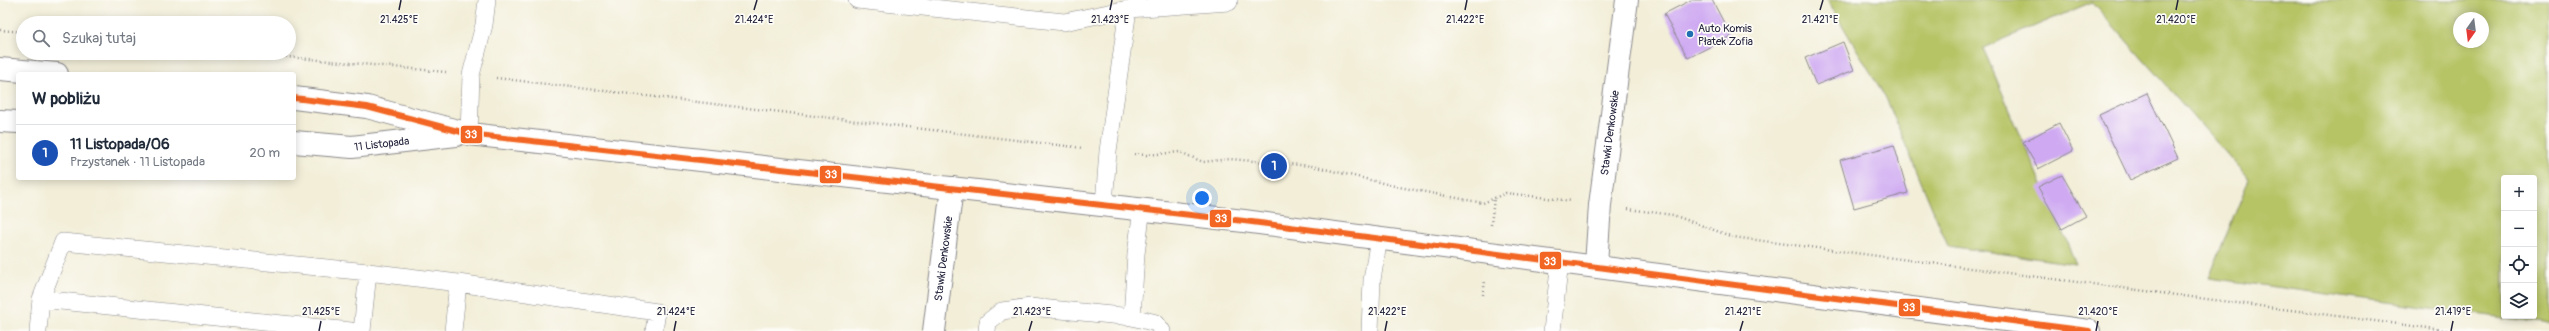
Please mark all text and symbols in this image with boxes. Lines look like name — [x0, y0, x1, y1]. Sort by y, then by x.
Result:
north arrow — [2453, 12, 2489, 48]
text: 21.425°E — [380, 14, 418, 26]
text: 21.424°E — [735, 14, 773, 26]
text: 21.423°E — [1091, 14, 1129, 26]
text: 21.422°E — [1446, 14, 1484, 26]
text: 21.421°E — [1802, 14, 1838, 26]
text: 21.420°E — [2156, 14, 2196, 26]
search box — [16, 16, 296, 60]
place label: Auto Komis Płatek Zofia — [1698, 22, 1753, 48]
icon: search — [30, 27, 52, 49]
text: Szukaj tutaj — [62, 29, 136, 48]
marker: Auto Komis Płatek Zofia — [1685, 29, 1695, 39]
text: W pobliżu — [32, 88, 100, 109]
street label: Stawki Denkowskie — [1597, 89, 1622, 176]
line badge: 33 — [460, 125, 483, 144]
text: 33 — [465, 128, 477, 141]
street label: 11 Listopada — [353, 134, 410, 153]
text: 11 Listopada/06 — [70, 135, 170, 154]
text: 1 — [42, 145, 48, 161]
text: 20 m — [249, 145, 280, 161]
pin: 1 — [1261, 151, 1287, 181]
text: Przystanek · 11 Listopada — [70, 154, 205, 170]
line badge: 33 — [819, 165, 842, 184]
text: 33 — [825, 168, 837, 181]
map controls — [2501, 175, 2537, 319]
button: + — [2501, 175, 2537, 211]
your location — [1192, 188, 1212, 208]
line badge: 33 — [1209, 209, 1232, 228]
button: − — [2501, 211, 2537, 247]
text: 33 — [1215, 212, 1227, 225]
street label: Stawki Denkowskie — [931, 215, 955, 302]
button: locate — [2501, 247, 2537, 283]
line badge: 33 — [1539, 251, 1562, 270]
text: 33 — [1544, 255, 1556, 268]
button: layers — [2501, 283, 2537, 319]
line badge: 33 — [1898, 298, 1921, 317]
text: 33 — [1903, 301, 1915, 314]
text: 21.425°E — [302, 306, 340, 318]
text: 21.424°E — [657, 306, 695, 318]
text: 21.423°E — [1013, 306, 1051, 318]
text: 21.422°E — [1368, 306, 1406, 318]
text: 21.421°E — [1725, 306, 1761, 318]
text: 21.420°E — [2078, 306, 2118, 318]
text: 21.419°E — [2435, 306, 2471, 318]

